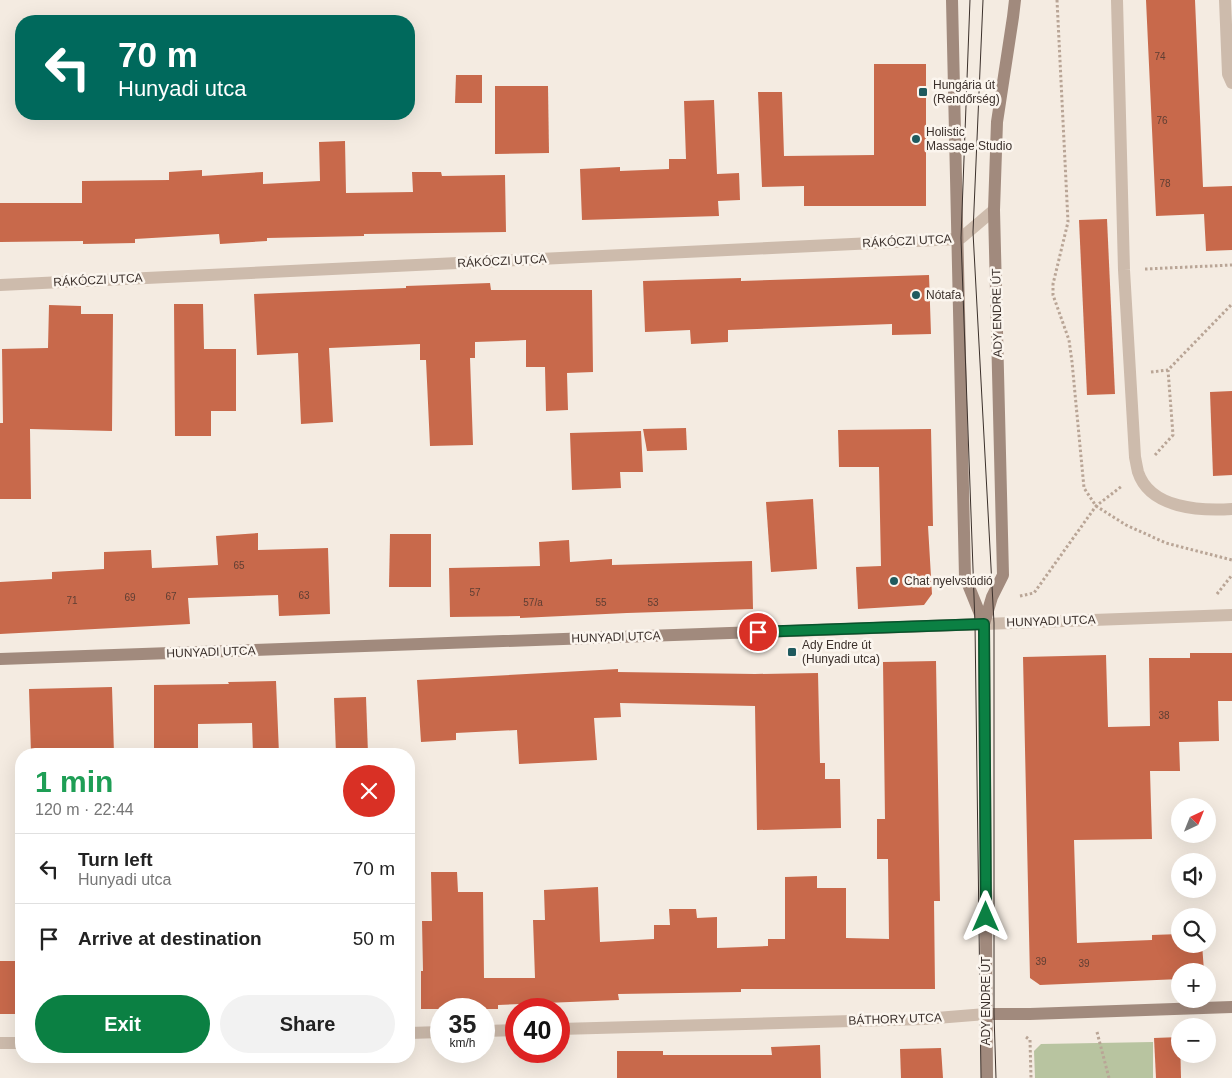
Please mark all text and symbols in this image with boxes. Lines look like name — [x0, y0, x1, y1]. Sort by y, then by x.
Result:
icon: left — [35, 35, 100, 100]
text: 70 m — [118, 35, 198, 74]
house number: 74 — [1154, 51, 1166, 62]
text: Hunyadi utca — [118, 76, 246, 101]
place label: Hungária út (Rendőrség) — [933, 78, 1000, 106]
marker: Hungária út (Rendőrség) — [917, 86, 929, 98]
house number: 76 — [1156, 115, 1168, 126]
place label: Holistic Massage Studio — [926, 125, 1012, 153]
marker: Holistic Massage Studio — [910, 133, 922, 145]
house number: 78 — [1159, 178, 1171, 189]
street label: RÁKÓCZI UTCA — [862, 231, 952, 250]
street label: RÁKÓCZI UTCA — [457, 251, 547, 270]
street label: ADY ENDRE ÚT — [988, 268, 1005, 358]
street label: RÁKÓCZI UTCA — [53, 270, 143, 289]
place label: Nótafa — [926, 288, 962, 302]
marker: Nótafa — [910, 289, 922, 301]
house number: 65 — [233, 560, 245, 571]
place label: Chat nyelvstúdió — [904, 574, 993, 588]
marker: Chat nyelvstúdió — [888, 575, 900, 587]
house number: 57 — [469, 587, 481, 598]
house number: 63 — [298, 590, 310, 601]
house number: 67 — [165, 591, 177, 602]
house number: 69 — [124, 592, 136, 603]
house number: 71 — [66, 595, 78, 606]
house number: 57/a — [523, 597, 543, 608]
house number: 55 — [595, 597, 607, 608]
house number: 53 — [647, 597, 659, 608]
pin — [737, 611, 779, 653]
street label: HUNYADI UTCA — [1006, 612, 1096, 630]
icon: arrive — [744, 618, 772, 646]
street label: HUNYADI UTCA — [571, 628, 661, 646]
place label: Ady Endre út (Hunyadi utca) — [802, 638, 880, 666]
street label: HUNYADI UTCA — [166, 643, 256, 661]
marker: Ady Endre út (Hunyadi utca) — [786, 646, 798, 658]
house number: 38 — [1158, 710, 1170, 721]
text: 1 min — [35, 765, 113, 798]
button: close — [343, 765, 395, 817]
north arrow — [1171, 798, 1216, 842]
map controls — [1171, 798, 1216, 1063]
text: 120 m · 22:44 — [35, 801, 134, 818]
text: Turn left — [78, 849, 153, 870]
button: sound — [1171, 853, 1216, 898]
icon: left — [35, 855, 63, 883]
text: 70 m — [353, 858, 395, 879]
text: Hunyadi utca — [78, 871, 171, 888]
position arrow — [959, 890, 1011, 942]
button: search — [1171, 908, 1216, 953]
icon: arrive — [35, 925, 63, 953]
text: Arrive at destination — [78, 928, 262, 949]
text: 50 m — [353, 928, 395, 949]
street label: ADY ENDRE ÚT — [978, 956, 993, 1046]
house number: 39 — [1035, 956, 1047, 967]
house number: 39 — [1078, 958, 1090, 969]
button: + — [1171, 963, 1216, 1008]
button: Exit — [35, 995, 210, 1053]
button: Share — [220, 995, 395, 1053]
speed limit sign: 40 — [505, 998, 570, 1063]
street label: BÁTHORY UTCA — [848, 1009, 942, 1028]
text: 35 — [449, 1010, 476, 1038]
button: − — [1171, 1018, 1216, 1063]
text: km/h — [449, 1036, 476, 1050]

